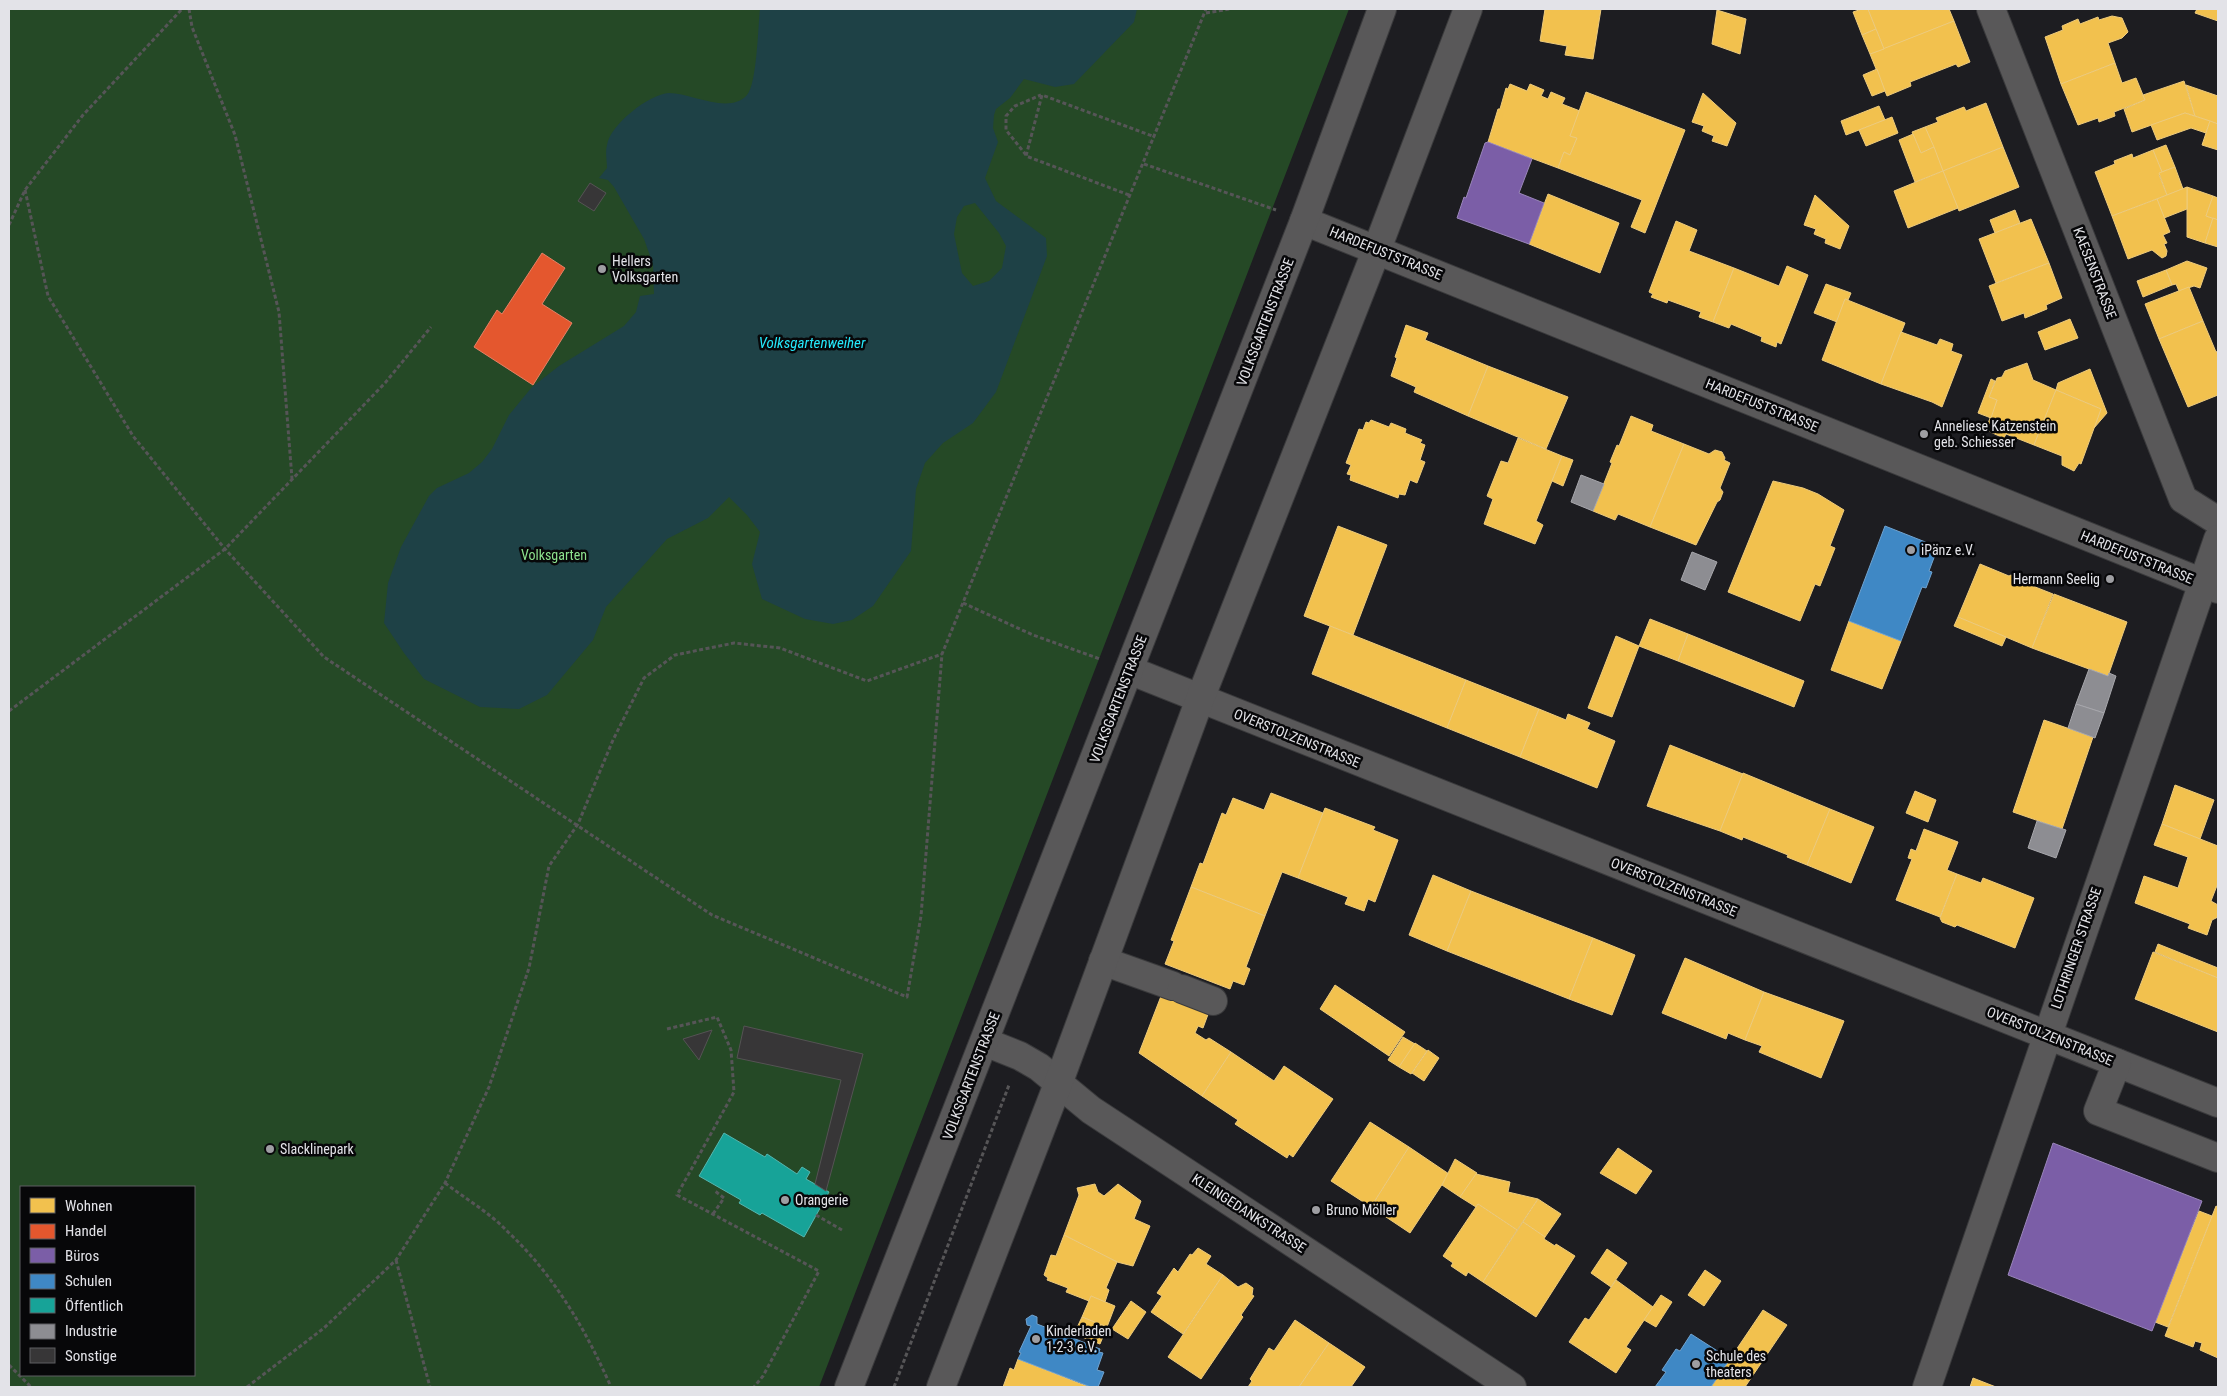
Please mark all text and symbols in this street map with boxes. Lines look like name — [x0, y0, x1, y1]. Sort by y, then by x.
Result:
street label: HARDEFUSTSTRASSE — [1327, 223, 1445, 283]
street label: KAESENSTRASSE — [2070, 225, 2120, 321]
place label: Hellers Volksgarten — [612, 253, 678, 285]
street label: VOLKSGARTENSTRASSE — [1233, 256, 1297, 388]
marker: Hellers Volksgarten — [596, 263, 608, 275]
water label: Volksgartenweiher — [759, 334, 866, 352]
street label: HARDEFUSTSTRASSE — [1703, 375, 1821, 435]
place label: Anneliese Katzenstein geb. Schiesser — [1934, 418, 2056, 450]
marker: Anneliese Katzenstein geb. Schiesser — [1918, 428, 1930, 440]
street label: HARDEFUSTSTRASSE — [2078, 527, 2196, 587]
place label: iPänz e.V. — [1921, 542, 1975, 558]
marker: iPänz e.V. — [1905, 544, 1917, 556]
park label: Volksgarten — [521, 547, 587, 563]
place label: Hermann Seelig — [2013, 571, 2100, 587]
marker: Hermann Seelig — [2104, 573, 2116, 585]
street label: VOLKSGARTENSTRASSE — [1086, 633, 1150, 765]
street label: OVERSTOLZENSTRASSE — [1232, 705, 1362, 771]
street label: OVERSTOLZENSTRASSE — [1609, 854, 1739, 920]
street label: LOTHRINGER STRASSE — [2048, 885, 2104, 1011]
street label: OVERSTOLZENSTRASSE — [1985, 1003, 2115, 1069]
street label: VOLKSGARTENSTRASSE — [939, 1010, 1003, 1142]
place label: Slacklinepark — [280, 1141, 355, 1157]
marker: Slacklinepark — [264, 1143, 276, 1155]
street label: KLEINGEDANKSTRASSE — [1189, 1170, 1309, 1256]
legend — [20, 1186, 195, 1376]
place label: Orangerie — [795, 1192, 849, 1208]
marker: Orangerie — [779, 1194, 791, 1206]
text: Wohnen — [65, 1197, 113, 1215]
place label: Bruno Möller — [1326, 1202, 1397, 1218]
marker: Bruno Möller — [1310, 1204, 1322, 1216]
text: Handel — [65, 1222, 107, 1240]
text: Büros — [65, 1247, 99, 1265]
text: Schulen — [65, 1272, 112, 1290]
text: Öffentlich — [65, 1297, 123, 1315]
text: Industrie — [65, 1322, 117, 1340]
place label: Kinderladen 1-2-3 e.V. — [1046, 1323, 1112, 1355]
marker: Kinderladen 1-2-3 e.V. — [1030, 1333, 1042, 1345]
text: Sonstige — [65, 1347, 117, 1365]
place label: Schule des theaters — [1706, 1348, 1766, 1380]
marker: Schule des theaters — [1690, 1358, 1702, 1370]

